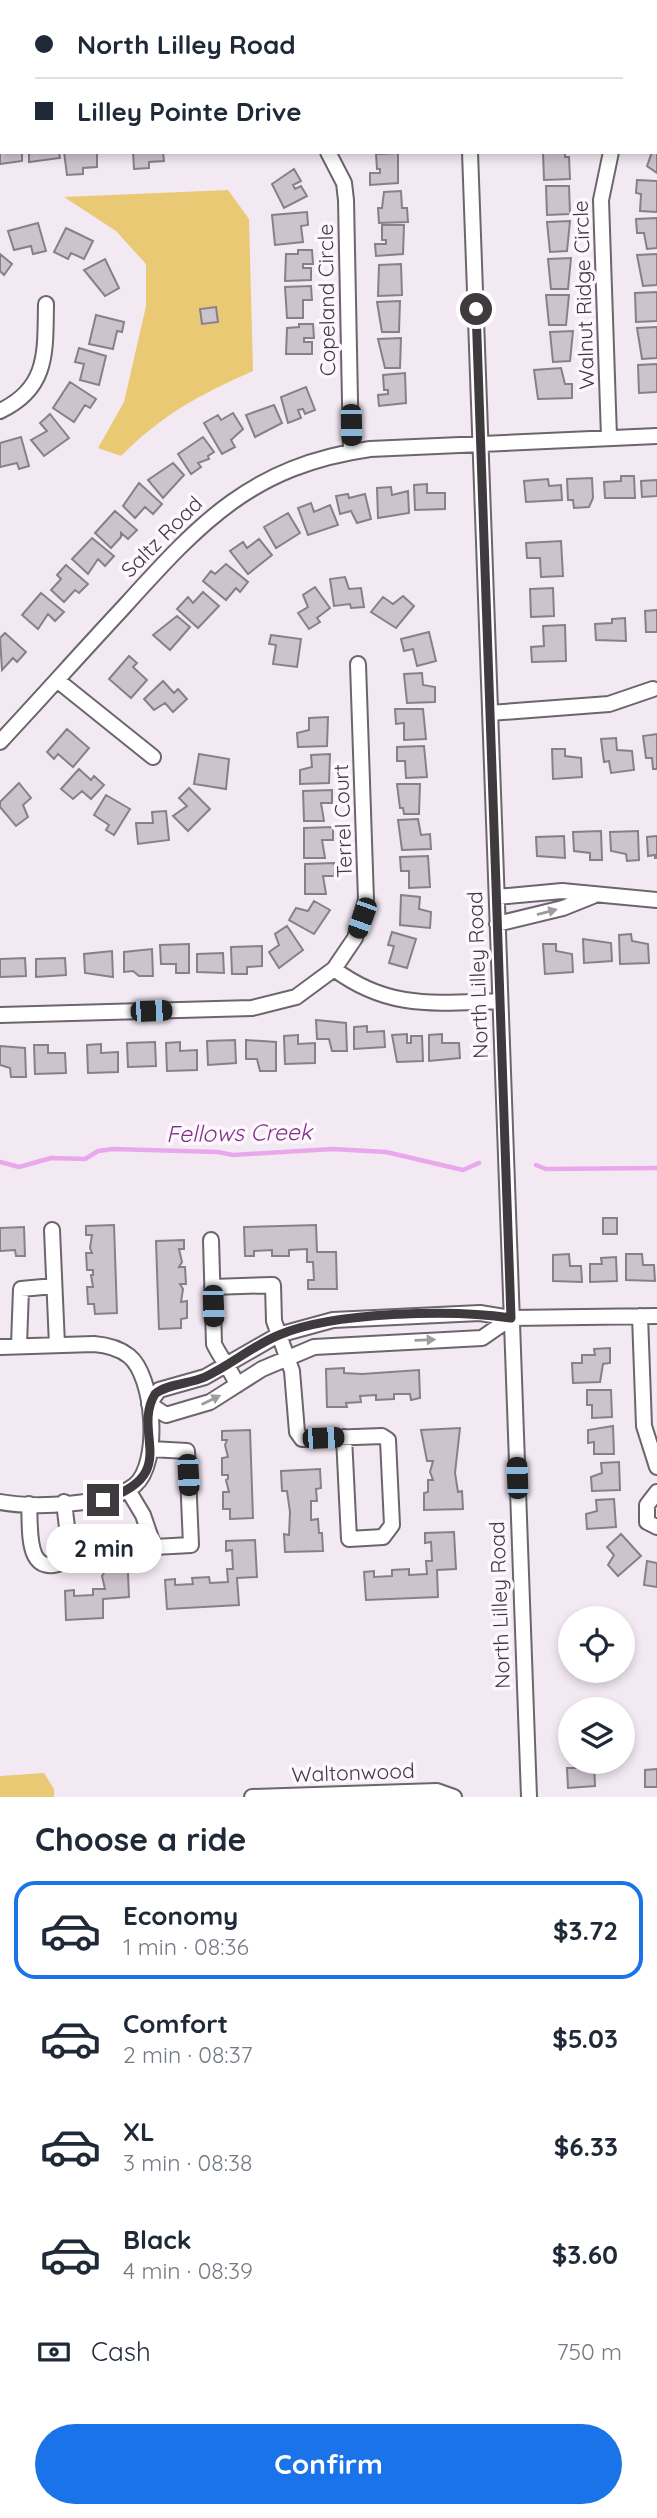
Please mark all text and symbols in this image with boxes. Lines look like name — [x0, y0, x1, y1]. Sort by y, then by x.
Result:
text: North Lilley Road — [77, 28, 296, 61]
text: Lilley Pointe Drive — [77, 95, 302, 128]
street label: Walnut Ridge Circle — [567, 200, 599, 390]
street label: Copeland Circle — [312, 224, 340, 376]
route start — [460, 293, 492, 325]
car — [341, 404, 362, 446]
street label: Saltz Road — [115, 490, 207, 582]
street label: Terrel Court — [327, 764, 357, 878]
street label: North Lilley Road — [461, 891, 493, 1059]
car — [345, 895, 380, 941]
one-way arrow — [536, 906, 558, 917]
car — [130, 1000, 173, 1022]
water label: Fellows Creek — [166, 1117, 314, 1148]
car — [202, 1285, 225, 1327]
one-way arrow — [414, 1334, 436, 1345]
one-way arrow — [201, 1394, 221, 1406]
car — [302, 1427, 345, 1449]
car — [177, 1453, 200, 1497]
car — [506, 1457, 529, 1499]
route end — [87, 1484, 119, 1516]
street label: North Lilley Road — [483, 1521, 515, 1689]
callout: 2 min — [45, 1524, 161, 1574]
text: 2 min — [74, 1534, 134, 1563]
map controls — [558, 1606, 635, 1774]
button: locate — [558, 1606, 635, 1683]
button: layers — [558, 1697, 635, 1774]
street label: Waltonwood — [291, 1757, 415, 1787]
text: Choose a ride — [35, 1819, 247, 1859]
icon: car — [39, 1899, 102, 1962]
text: Economy — [123, 1899, 238, 1932]
text: $3.72 — [553, 1914, 618, 1947]
text: 1 min · 08:36 — [123, 1932, 249, 1961]
icon: car — [39, 2007, 102, 2070]
text: Comfort — [123, 2007, 228, 2040]
text: $5.03 — [552, 2022, 618, 2055]
text: 2 min · 08:37 — [123, 2040, 253, 2069]
icon: car — [39, 2115, 102, 2178]
text: XL — [123, 2115, 155, 2148]
text: $6.33 — [554, 2130, 618, 2163]
text: 3 min · 08:38 — [123, 2148, 252, 2177]
icon: car — [39, 2223, 102, 2286]
text: Black — [123, 2223, 192, 2256]
text: $3.60 — [552, 2238, 618, 2271]
text: 4 min · 08:39 — [123, 2256, 253, 2285]
icon: cash — [35, 2333, 73, 2371]
text: Cash — [91, 2335, 151, 2368]
text: 750 m — [557, 2337, 622, 2366]
button: Confirm — [35, 2424, 622, 2504]

